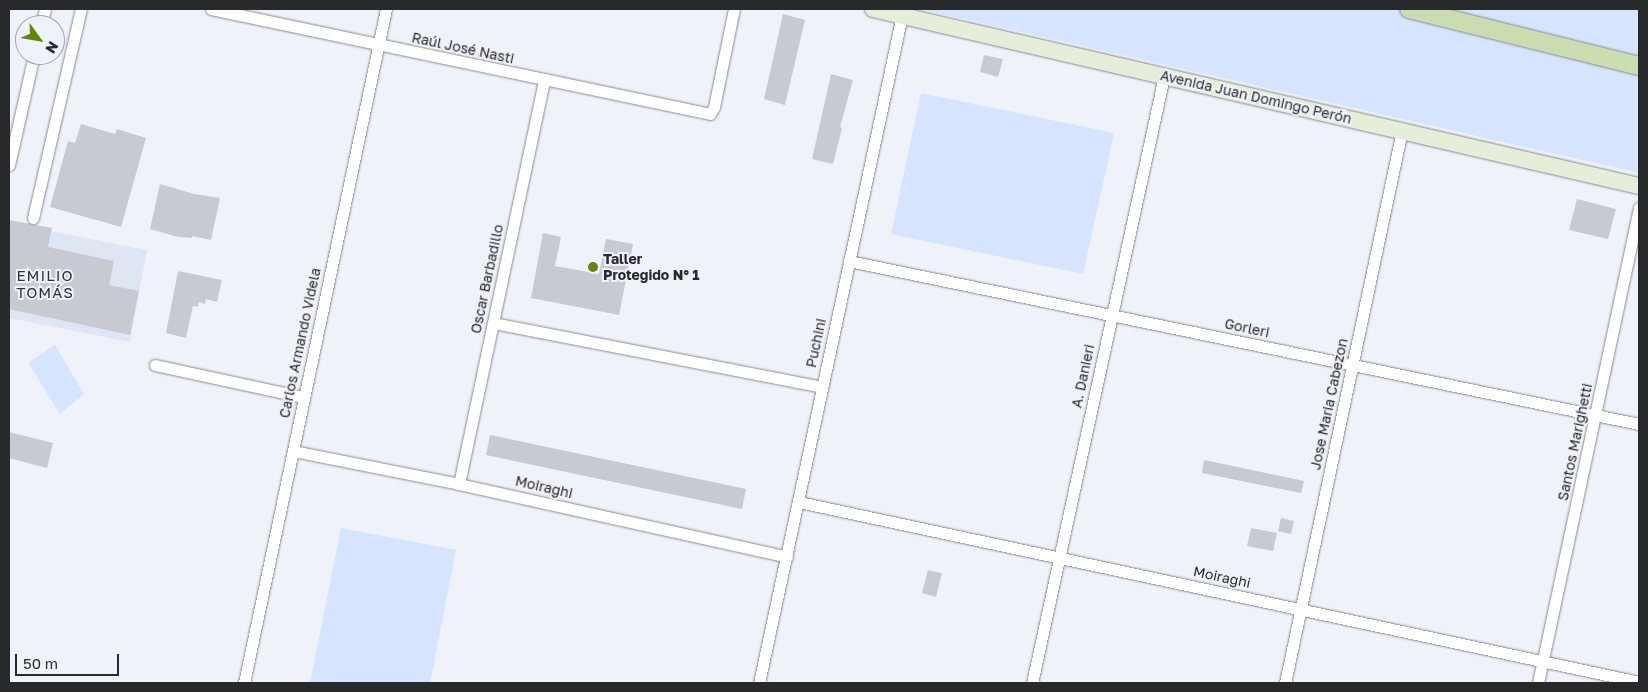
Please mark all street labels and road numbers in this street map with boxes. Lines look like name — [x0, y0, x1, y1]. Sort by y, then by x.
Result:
street label: Raúl José Nasti — [410, 29, 516, 67]
street label: Avenida Juan Domingo Perón — [1159, 67, 1353, 127]
street label: Oscar Barbadillo — [467, 223, 507, 335]
street label: Carlos Armando Videla — [276, 266, 324, 420]
street label: Gorleri — [1223, 315, 1271, 341]
street label: Puchini — [803, 317, 829, 369]
street label: Jose Maria Cabezon — [1307, 337, 1351, 471]
street label: A. Danieri — [1068, 343, 1098, 409]
street label: Santos Marighetti — [1554, 382, 1596, 502]
street label: Moiraghi — [514, 472, 574, 502]
street label: Moiraghi — [1192, 563, 1252, 591]

